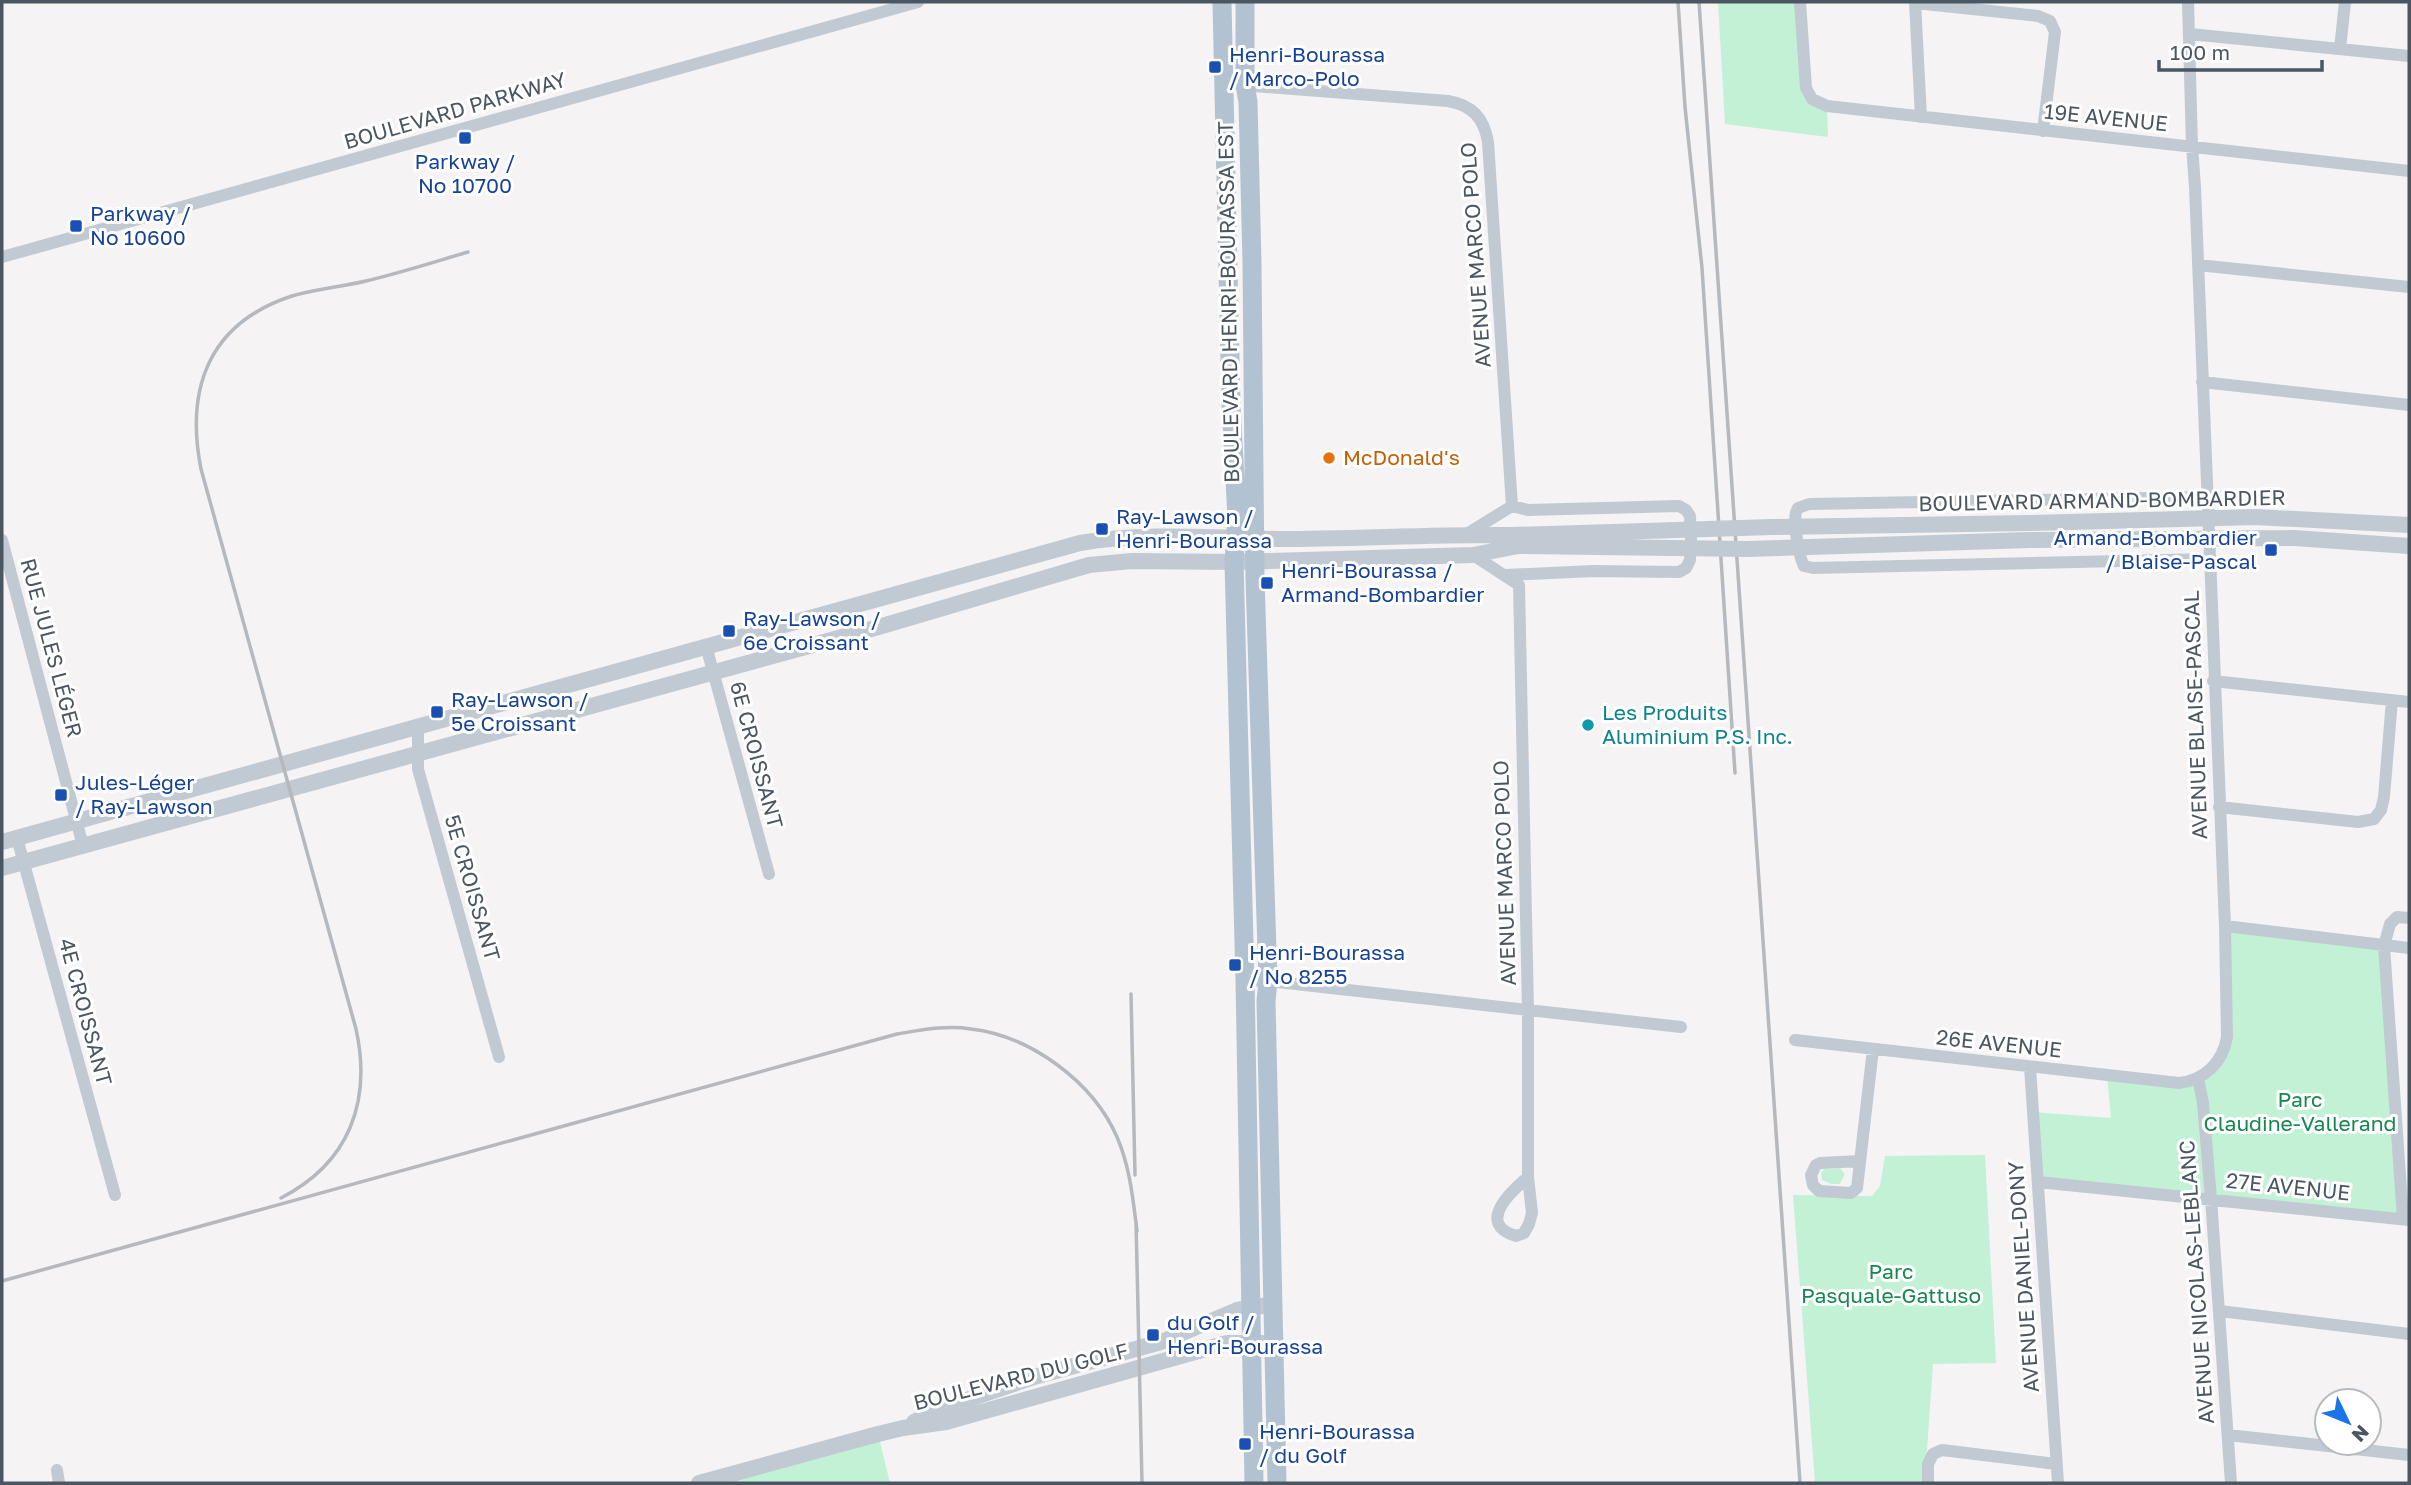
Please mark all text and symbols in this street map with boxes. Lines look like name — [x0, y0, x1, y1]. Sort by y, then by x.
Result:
scale bar — [2159, 28, 2322, 72]
text: 100 m — [2170, 39, 2230, 65]
place label: Henri-Bourassa / Marco-Polo — [1229, 41, 1385, 91]
marker: Henri-Bourassa / Marco-Polo — [1207, 59, 1223, 75]
street label: BOULEVARD PARKWAY — [341, 66, 569, 154]
street label: 19E AVENUE — [2043, 98, 2169, 136]
street label: BOULEVARD HENRI-BOURASSA EST — [1212, 121, 1244, 483]
marker: Parkway / No 10700 — [457, 130, 473, 146]
street label: AVENUE MARCO POLO — [1454, 142, 1496, 369]
place label: Parkway / No 10700 — [415, 148, 515, 198]
place label: Parkway / No 10600 — [90, 200, 191, 250]
marker: Parkway / No 10600 — [68, 218, 84, 234]
place label: McDonald's — [1343, 444, 1460, 470]
marker: McDonald's — [1321, 450, 1337, 466]
street label: BOULEVARD ARMAND-BOMBARDIER — [1918, 484, 2286, 516]
place label: Ray-Lawson / Henri-Bourassa — [1116, 503, 1272, 553]
marker: Ray-Lawson / Henri-Bourassa — [1094, 521, 1110, 537]
place label: Armand-Bombardier / Blaise-Pascal — [2054, 524, 2257, 574]
marker: Armand-Bombardier / Blaise-Pascal — [2263, 542, 2279, 558]
street label: RUE JULES LÉGER — [16, 555, 88, 740]
place label: Henri-Bourassa / Armand-Bombardier — [1281, 557, 1484, 607]
marker: Henri-Bourassa / Armand-Bombardier — [1259, 575, 1275, 591]
street label: AVENUE BLAISE-PASCAL — [2178, 590, 2212, 840]
place label: Ray-Lawson / 6e Croissant — [743, 605, 881, 655]
marker: Ray-Lawson / 6e Croissant — [721, 623, 737, 639]
street label: 6E CROISSANT — [725, 678, 789, 831]
place label: Ray-Lawson / 5e Croissant — [451, 686, 589, 736]
place label: Les Produits Aluminium P.S. Inc. — [1602, 699, 1793, 749]
marker: Ray-Lawson / 5e Croissant — [429, 704, 445, 720]
marker: Les Produits Aluminium P.S. Inc. — [1580, 717, 1596, 733]
street label: AVENUE MARCO POLO — [1487, 760, 1521, 986]
place label: Jules-Léger / Ray-Lawson — [75, 769, 213, 819]
marker: Jules-Léger / Ray-Lawson — [53, 787, 69, 803]
street label: 5E CROISSANT — [440, 812, 506, 964]
street label: 4E CROISSANT — [54, 935, 118, 1088]
place label: Henri-Bourassa / No 8255 — [1249, 939, 1405, 989]
marker: Henri-Bourassa / No 8255 — [1227, 957, 1243, 973]
street label: 26E AVENUE — [1935, 1023, 2063, 1063]
park label: Parc Claudine-Vallerand — [2204, 1086, 2396, 1136]
street label: AVENUE NICOLAS-LEBLANC — [2173, 1139, 2219, 1425]
street label: AVENUE DANIEL-DONY — [2002, 1160, 2044, 1394]
street label: 27E AVENUE — [2225, 1167, 2351, 1205]
park label: Parc Pasquale-Gattuso — [1801, 1258, 1981, 1308]
place label: du Golf / Henri-Bourassa — [1167, 1309, 1323, 1359]
marker: du Golf / Henri-Bourassa — [1145, 1327, 1161, 1343]
street label: BOULEVARD DU GOLF — [911, 1337, 1131, 1415]
north arrow — [2313, 1387, 2383, 1457]
place label: Henri-Bourassa / du Golf — [1259, 1418, 1415, 1468]
text: N — [2347, 1421, 2374, 1447]
marker: Henri-Bourassa / du Golf — [1237, 1436, 1253, 1452]

